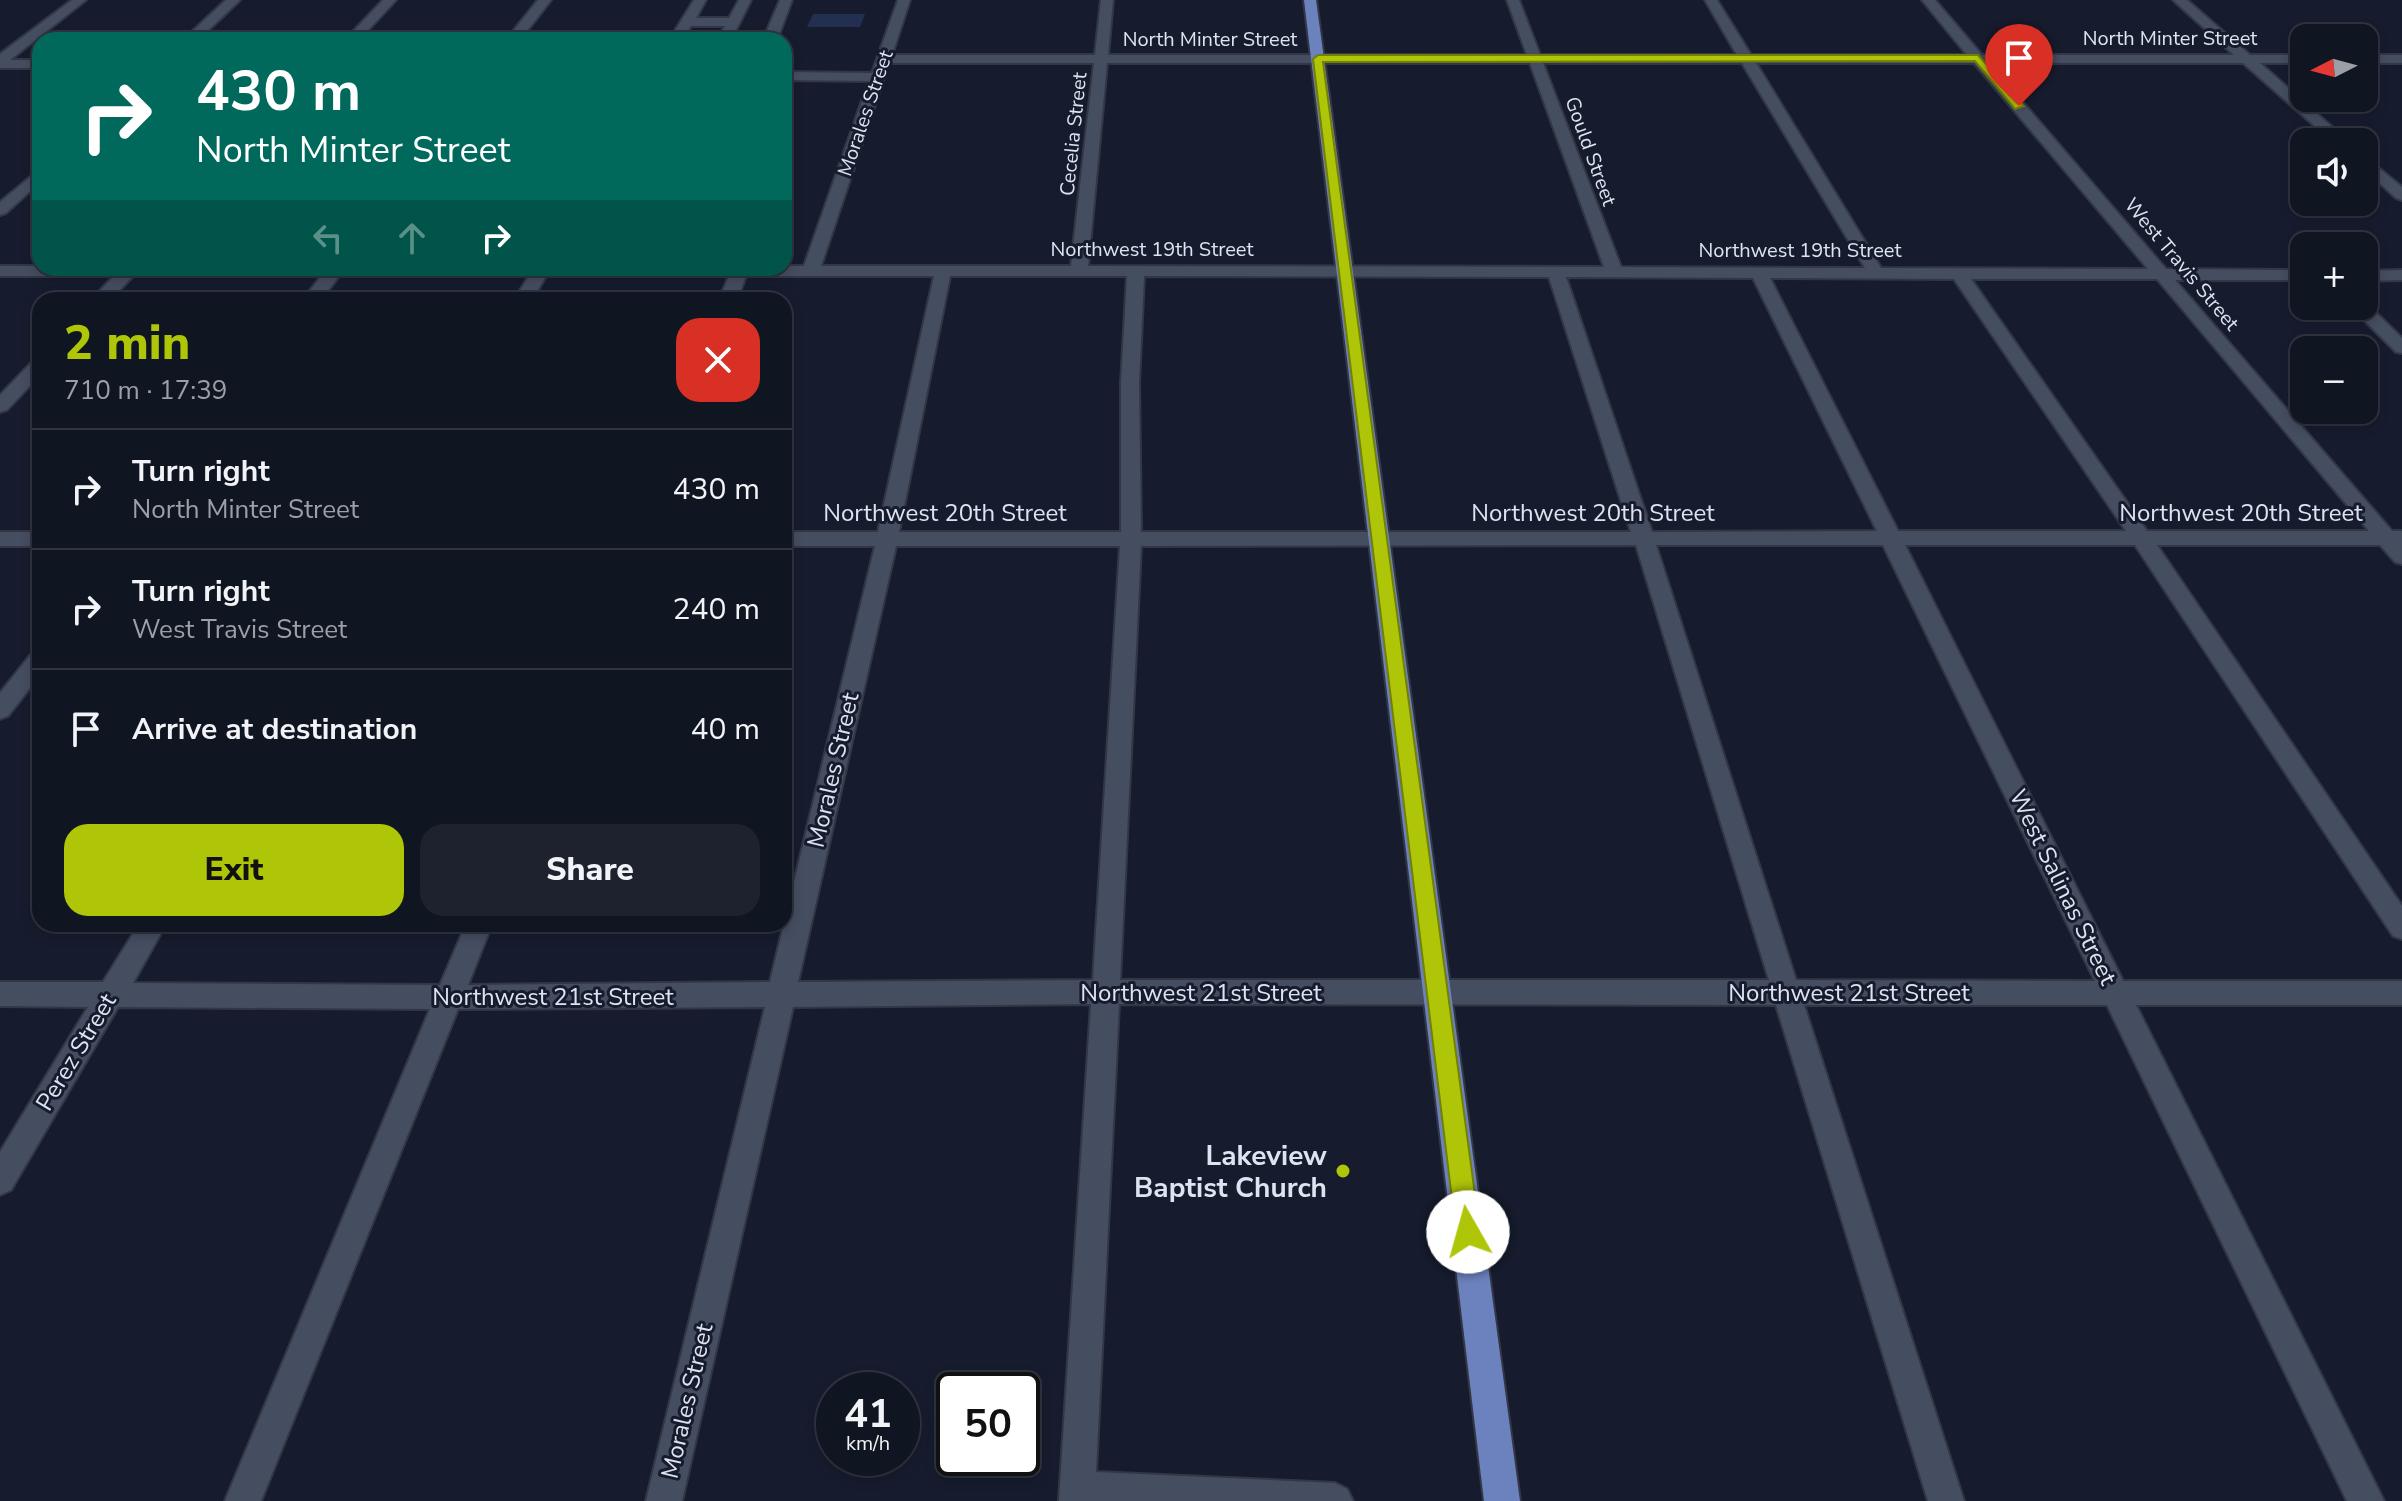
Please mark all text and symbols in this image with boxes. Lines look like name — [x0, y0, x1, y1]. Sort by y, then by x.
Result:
pin — [1985, 24, 2053, 106]
north arrow — [2290, 24, 2378, 112]
map controls — [2290, 24, 2378, 424]
street label: North Minter Street — [2083, 25, 2258, 52]
street label: North Minter Street — [1123, 26, 1298, 53]
icon: arrive — [1997, 36, 2041, 80]
street label: Morales Street — [831, 46, 900, 180]
text: 430 m — [196, 53, 361, 130]
icon: right — [64, 64, 168, 168]
street label: Cecelia Street — [1054, 70, 1094, 197]
street label: Gould Street — [1558, 93, 1623, 210]
text: North Minter Street — [196, 126, 510, 175]
button: sound — [2290, 128, 2378, 216]
street label: West Travis Street — [2118, 192, 2246, 337]
icon: left — [306, 216, 350, 260]
icon: ahead — [390, 216, 434, 260]
icon: right — [474, 216, 518, 260]
button: + — [2290, 232, 2378, 320]
street label: Northwest 19th Street — [1051, 236, 1254, 263]
street label: Northwest 19th Street — [1699, 237, 1902, 264]
text: 2 min — [64, 310, 190, 376]
button: close — [676, 318, 760, 402]
button: − — [2290, 336, 2378, 424]
text: 710 m · 17:39 — [64, 373, 227, 408]
text: Turn right — [132, 451, 270, 492]
icon: right — [64, 467, 108, 511]
text: 430 m — [673, 469, 760, 510]
text: North Minter Street — [132, 492, 359, 527]
street label: Northwest 20th Street — [823, 497, 1067, 529]
street label: Northwest 20th Street — [1471, 497, 1715, 529]
street label: Northwest 20th Street — [2119, 497, 2363, 529]
text: Turn right — [132, 571, 270, 612]
icon: right — [64, 587, 108, 631]
text: 240 m — [673, 589, 760, 630]
text: West Travis Street — [132, 612, 347, 647]
street label: Morales Street — [800, 689, 866, 851]
icon: arrive — [64, 707, 108, 751]
text: Arrive at destination — [132, 709, 417, 750]
text: 40 m — [691, 709, 760, 750]
street label: West Salinas Street — [2002, 784, 2124, 990]
button: Exit — [64, 824, 404, 916]
button: Share — [420, 824, 760, 916]
street label: Northwest 21st Street — [1080, 977, 1322, 1009]
street label: Northwest 21st Street — [1728, 977, 1970, 1009]
street label: Northwest 21st Street — [432, 981, 674, 1013]
street label: Perez Street — [28, 987, 124, 1117]
place label: Lakeview Baptist Church — [1134, 1137, 1327, 1207]
marker: Lakeview Baptist Church — [1334, 1162, 1352, 1180]
position arrow — [1426, 1190, 1510, 1274]
street label: Morales Street — [654, 1320, 720, 1482]
speed limit sign: 50 — [936, 1372, 1040, 1476]
text: 41 — [844, 1387, 892, 1441]
text: km/h — [846, 1430, 890, 1457]

